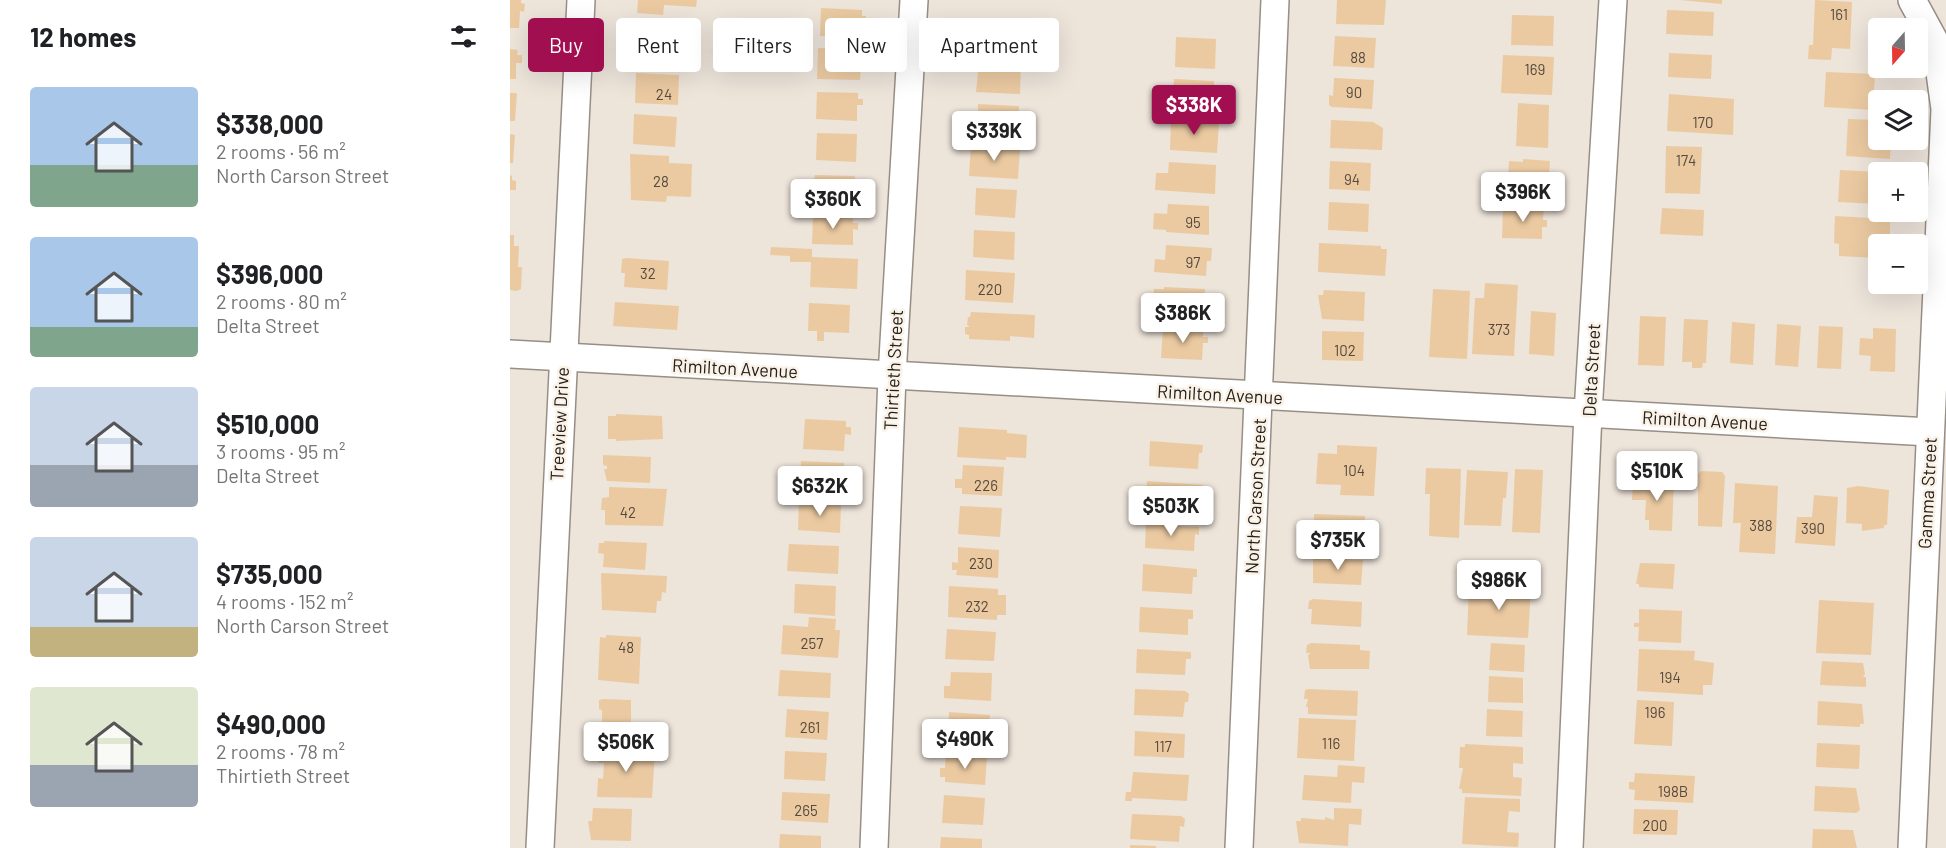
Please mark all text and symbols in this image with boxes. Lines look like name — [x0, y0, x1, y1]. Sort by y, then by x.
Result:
house number: 161 — [1830, 5, 1848, 23]
chip: Buy — [528, 18, 604, 72]
chip: Rent — [616, 18, 701, 72]
chip: Filters — [713, 18, 813, 72]
chip: New — [825, 18, 907, 72]
chip: Apartment — [919, 18, 1059, 72]
north arrow — [1868, 18, 1928, 78]
map controls — [1868, 18, 1928, 294]
icon: filters — [447, 20, 480, 53]
text: 12 homes — [30, 21, 136, 52]
house number: 88 — [1350, 48, 1366, 66]
house number: 169 — [1525, 60, 1545, 78]
house number: 90 — [1346, 83, 1362, 101]
house number: 24 — [656, 85, 672, 103]
pin: $338K — [1152, 85, 1236, 136]
button: layers — [1868, 90, 1928, 150]
text: $338K — [1166, 92, 1222, 116]
text: $338,000 — [216, 108, 324, 139]
icon: home — [78, 111, 150, 183]
pin: $339K — [952, 111, 1036, 162]
house number: 170 — [1693, 113, 1713, 131]
text: $339K — [966, 118, 1022, 142]
text: 2 rooms · 56 m² — [216, 139, 346, 163]
house number: 174 — [1676, 151, 1696, 169]
button: + — [1868, 162, 1928, 222]
text: North Carson Street — [216, 163, 389, 187]
house number: 94 — [1344, 170, 1360, 188]
house number: 28 — [653, 172, 669, 190]
pin: $396K — [1481, 172, 1565, 223]
pin: $360K — [791, 179, 875, 230]
text: $396K — [1495, 179, 1551, 203]
text: $360K — [805, 186, 861, 210]
house number: 95 — [1185, 213, 1201, 231]
button: − — [1868, 234, 1928, 294]
house number: 97 — [1186, 253, 1200, 271]
text: $396,000 — [216, 258, 323, 289]
icon: home — [78, 261, 150, 333]
house number: 32 — [640, 264, 656, 282]
house number: 220 — [978, 280, 1002, 298]
text: 2 rooms · 80 m² — [216, 289, 347, 313]
pin: $386K — [1141, 293, 1225, 344]
text: $386K — [1155, 300, 1211, 324]
street label: Thirtieth Street — [879, 309, 907, 431]
text: Delta Street — [216, 313, 320, 337]
house number: 373 — [1488, 320, 1510, 338]
street label: Delta Street — [1578, 323, 1604, 417]
house number: 102 — [1334, 341, 1356, 359]
street label: Rimilton Avenue — [672, 354, 798, 382]
street label: Treeview Drive — [545, 367, 573, 481]
street label: Rimilton Avenue — [1157, 380, 1283, 408]
street label: Rimilton Avenue — [1642, 406, 1768, 434]
text: $510,000 — [216, 408, 319, 439]
icon: home — [78, 411, 150, 483]
street label: North Carson Street — [1240, 418, 1270, 574]
street label: Gamma Street — [1913, 437, 1941, 549]
text: 3 rooms · 95 m² — [216, 439, 345, 463]
pin: $510K — [1615, 451, 1699, 502]
text: $510K — [1631, 458, 1684, 482]
house number: 104 — [1343, 461, 1365, 479]
text: Delta Street — [216, 463, 320, 487]
pin: $632K — [778, 466, 862, 517]
text: $632K — [792, 473, 848, 497]
house number: 226 — [974, 476, 998, 494]
pin: $503K — [1129, 486, 1213, 537]
text: $503K — [1143, 493, 1199, 517]
house number: 42 — [620, 503, 636, 521]
house number: 388 — [1749, 516, 1773, 534]
house number: 390 — [1801, 519, 1825, 537]
pin: $735K — [1296, 520, 1380, 571]
text: $735K — [1310, 527, 1366, 551]
house number: 230 — [969, 554, 993, 572]
text: $735,000 — [216, 558, 323, 589]
pin: $986K — [1457, 560, 1541, 611]
icon: home — [78, 561, 150, 633]
text: $986K — [1471, 567, 1527, 591]
text: 4 rooms · 152 m² — [216, 589, 353, 613]
house number: 232 — [965, 597, 989, 615]
text: North Carson Street — [216, 613, 389, 637]
house number: 257 — [801, 634, 823, 652]
house number: 48 — [618, 638, 634, 656]
house number: 194 — [1659, 668, 1681, 686]
house number: 196 — [1645, 703, 1665, 721]
text: $490,000 — [216, 708, 326, 739]
icon: home — [78, 711, 150, 783]
house number: 261 — [800, 718, 820, 736]
pin: $490K — [923, 719, 1007, 770]
pin: $506K — [584, 722, 668, 773]
text: $490K — [936, 726, 994, 750]
text: $506K — [598, 729, 654, 753]
house number: 116 — [1322, 734, 1340, 752]
house number: 117 — [1154, 737, 1172, 755]
text: 2 rooms · 78 m² — [216, 739, 345, 763]
text: Thirtieth Street — [216, 763, 350, 787]
house number: 198B — [1658, 782, 1688, 800]
house number: 265 — [794, 801, 818, 819]
house number: 200 — [1643, 816, 1668, 834]

